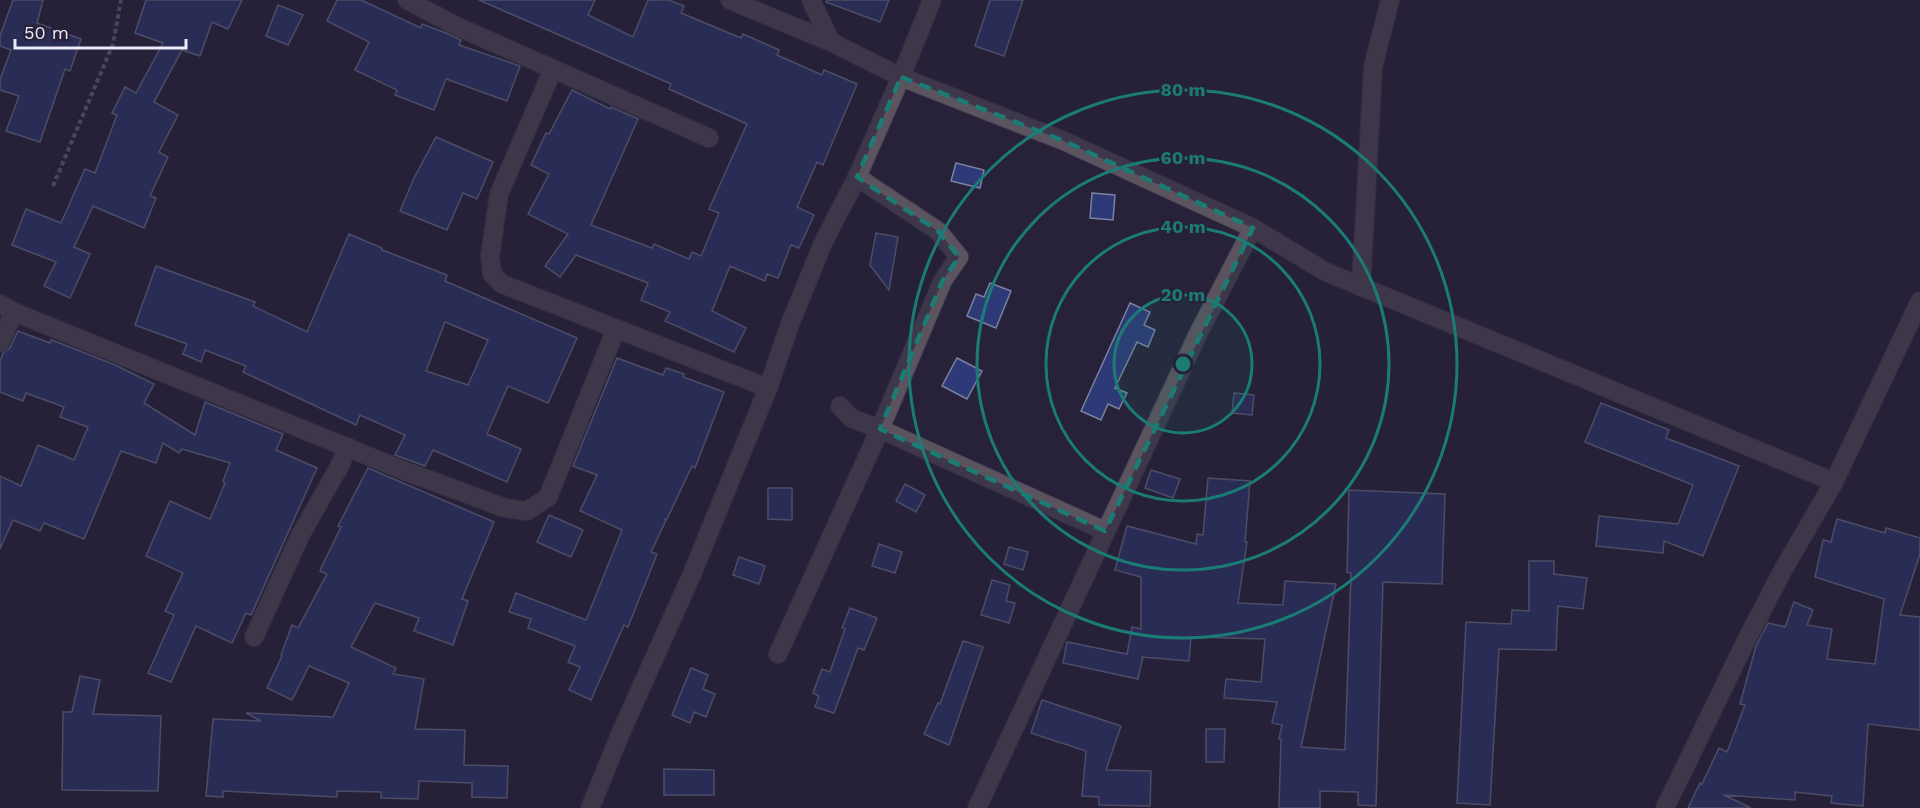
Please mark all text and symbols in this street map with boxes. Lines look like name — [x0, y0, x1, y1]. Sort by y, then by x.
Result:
scale bar — [15, 12, 186, 50]
text: 50 m — [24, 22, 69, 43]
text: 80 m — [1161, 79, 1205, 100]
text: 60 m — [1161, 147, 1205, 168]
text: 40 m — [1160, 216, 1206, 237]
text: 20 m — [1161, 284, 1205, 305]
centre of rings — [1173, 354, 1193, 374]

